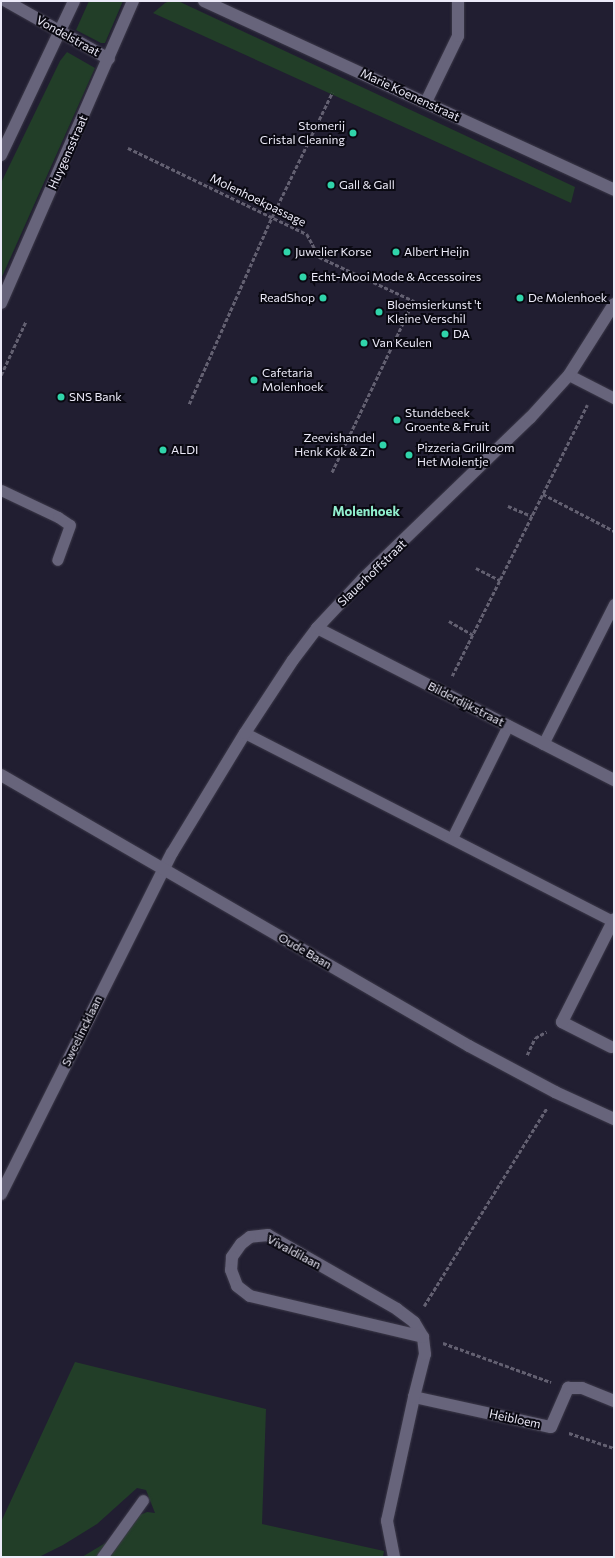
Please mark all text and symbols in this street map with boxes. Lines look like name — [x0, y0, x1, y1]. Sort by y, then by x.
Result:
street label: Vondelstraat — [34, 13, 102, 59]
street label: Marie Koenenstraat — [358, 66, 462, 124]
street label: Huygensstraat — [45, 113, 91, 191]
place label: Stomerij Cristal Cleaning — [260, 119, 345, 147]
marker: Stomerij Cristal Cleaning — [348, 128, 358, 138]
street label: Molenhoekpassage — [208, 171, 308, 229]
place label: Gall & Gall — [339, 178, 395, 192]
marker: Gall & Gall — [326, 180, 336, 190]
place label: Juwelier Korse — [295, 245, 372, 259]
place label: Albert Heijn — [404, 245, 469, 259]
marker: Juwelier Korse — [282, 247, 292, 257]
marker: Albert Heijn — [391, 247, 401, 257]
place label: Echt-Mooi Mode & Accessoires — [311, 270, 481, 284]
marker: Echt-Mooi Mode & Accessoires — [298, 272, 308, 282]
place label: ReadShop — [260, 291, 315, 305]
place label: De Molenhoek — [528, 291, 607, 305]
marker: ReadShop — [318, 293, 328, 303]
marker: De Molenhoek — [515, 293, 525, 303]
place label: Bloemsierkunst 't Kleine Verschil — [387, 298, 482, 326]
marker: Bloemsierkunst 't Kleine Verschil — [374, 307, 384, 317]
place label: DA — [453, 327, 470, 341]
marker: DA — [440, 329, 450, 339]
place label: Van Keulen — [372, 336, 432, 350]
marker: Van Keulen — [359, 338, 369, 348]
place label: Cafetaria Molenhoek — [262, 366, 324, 394]
marker: Cafetaria Molenhoek — [249, 375, 259, 385]
place label: SNS Bank — [69, 390, 122, 404]
marker: SNS Bank — [56, 392, 66, 402]
place label: Stundebeek Groente & Fruit — [405, 406, 490, 434]
marker: Stundebeek Groente & Fruit — [392, 415, 402, 425]
place label: Zeevishandel Henk Kok & Zn — [294, 431, 375, 459]
marker: Zeevishandel Henk Kok & Zn — [378, 440, 388, 450]
place label: Pizzeria Grillroom Het Molentje — [417, 441, 514, 469]
place label: ALDI — [171, 443, 198, 457]
marker: ALDI — [158, 445, 168, 455]
marker: Pizzeria Grillroom Het Molentje — [404, 450, 414, 460]
district label: Molenhoek — [332, 503, 400, 519]
street label: Slauerhoffstraat — [335, 537, 409, 609]
street label: Bilderdijkstraat — [425, 679, 507, 729]
street label: Oude Baan — [276, 930, 334, 972]
street label: Sweelincklaan — [59, 993, 105, 1069]
street label: Vivaldilaan — [264, 1232, 324, 1272]
street label: Heibloem — [488, 1406, 542, 1432]

